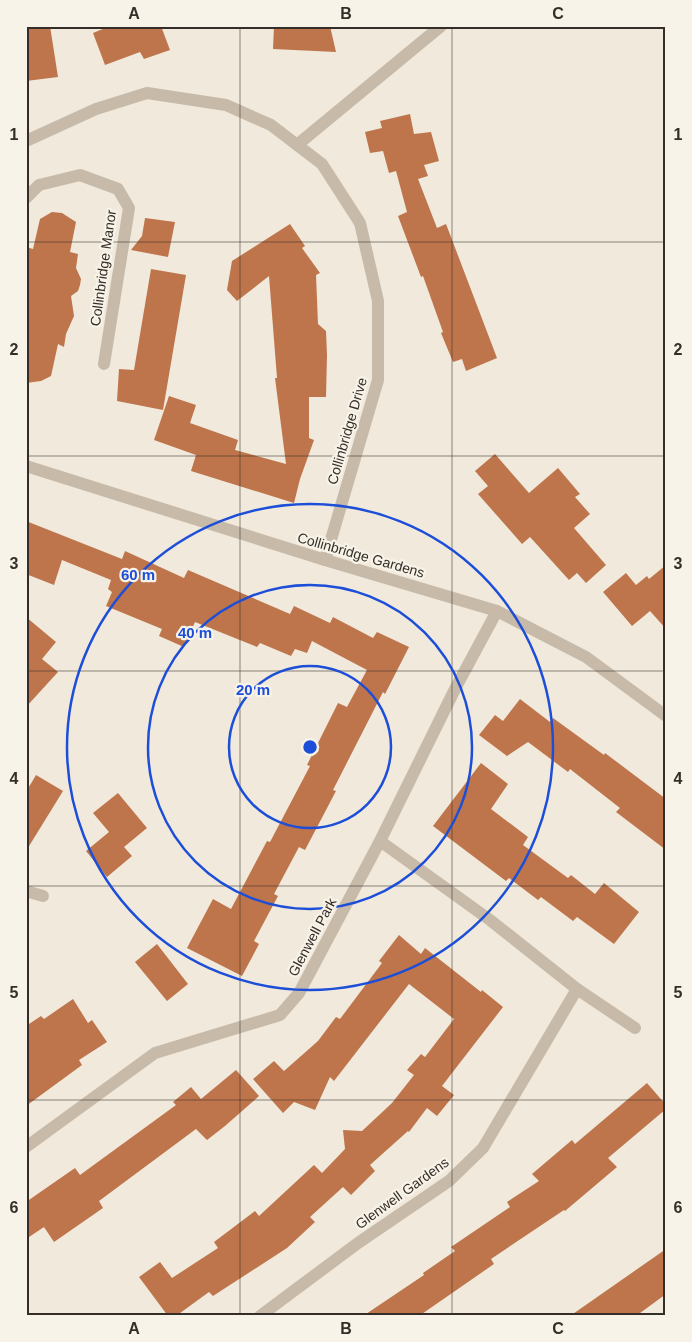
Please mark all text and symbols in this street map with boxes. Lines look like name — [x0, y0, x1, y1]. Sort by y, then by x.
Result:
text: A — [128, 5, 140, 22]
text: B — [340, 5, 352, 22]
text: C — [552, 5, 564, 22]
text: 1 — [10, 126, 19, 143]
text: 1 — [674, 126, 683, 143]
street label: Collinbridge Manor — [87, 208, 119, 327]
text: 2 — [10, 341, 19, 358]
text: 2 — [674, 341, 683, 358]
street label: Collinbridge Drive — [324, 375, 370, 486]
street label: Collinbridge Gardens — [296, 529, 426, 581]
text: 3 — [10, 555, 19, 572]
text: 3 — [674, 555, 683, 572]
text: 60 m — [121, 566, 155, 583]
text: 40 m — [178, 624, 212, 641]
text: 20 m — [236, 681, 270, 698]
centre of rings — [301, 738, 319, 756]
text: 4 — [10, 770, 19, 787]
text: 4 — [674, 770, 683, 787]
street label: Glenwell Park — [285, 894, 340, 979]
text: 5 — [10, 984, 19, 1001]
text: 5 — [674, 984, 683, 1001]
street label: Glenwell Gardens — [352, 1154, 452, 1232]
text: 6 — [10, 1199, 19, 1216]
text: 6 — [674, 1199, 683, 1216]
text: A — [128, 1320, 140, 1337]
text: B — [340, 1320, 352, 1337]
text: C — [552, 1320, 564, 1337]

